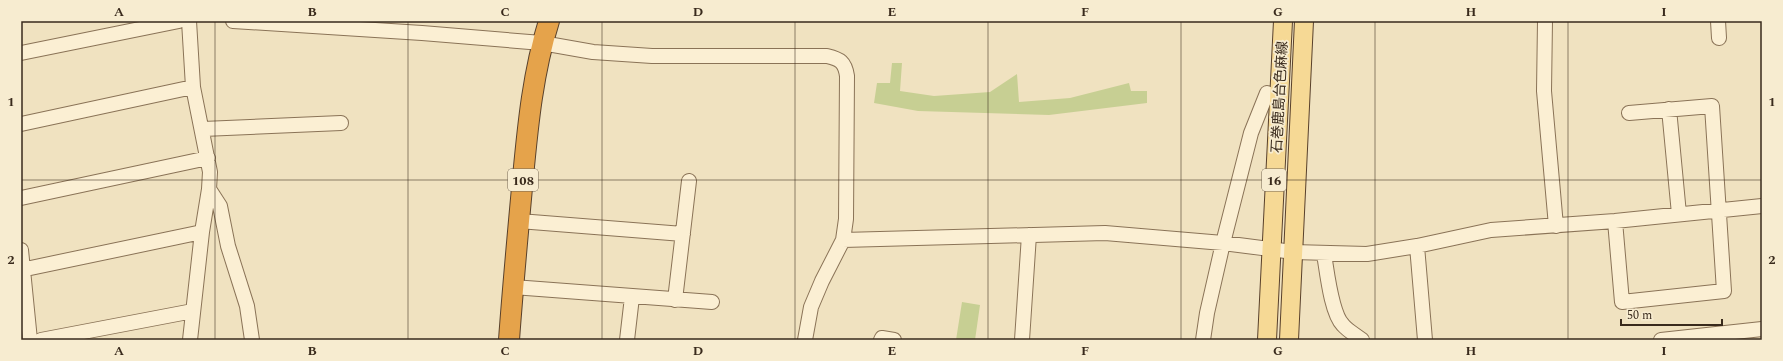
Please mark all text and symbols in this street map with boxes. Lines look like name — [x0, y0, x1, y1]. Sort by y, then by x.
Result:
text: A — [114, 2, 124, 22]
text: B — [307, 2, 317, 22]
text: C — [500, 2, 510, 22]
text: D — [693, 2, 703, 22]
text: E — [888, 2, 897, 22]
text: F — [1081, 2, 1089, 22]
text: G — [1273, 2, 1283, 22]
text: H — [1466, 2, 1477, 22]
text: I — [1661, 2, 1667, 22]
street label: 石巻鹿島台色麻線 — [1266, 41, 1293, 153]
text: 1 — [7, 92, 15, 112]
text: 1 — [1768, 92, 1776, 112]
road number: 108 — [508, 169, 538, 191]
road number: 16 — [1262, 169, 1286, 191]
text: 2 — [7, 250, 15, 270]
text: 2 — [1768, 250, 1776, 270]
scale bar — [1621, 301, 1722, 327]
text: 50 m — [1627, 306, 1652, 325]
text: A — [114, 341, 124, 361]
text: B — [307, 341, 317, 361]
text: C — [500, 341, 510, 361]
text: D — [693, 341, 703, 361]
text: E — [888, 341, 897, 361]
text: F — [1081, 341, 1089, 361]
text: G — [1273, 341, 1283, 361]
text: H — [1466, 341, 1477, 361]
text: I — [1661, 341, 1667, 361]

